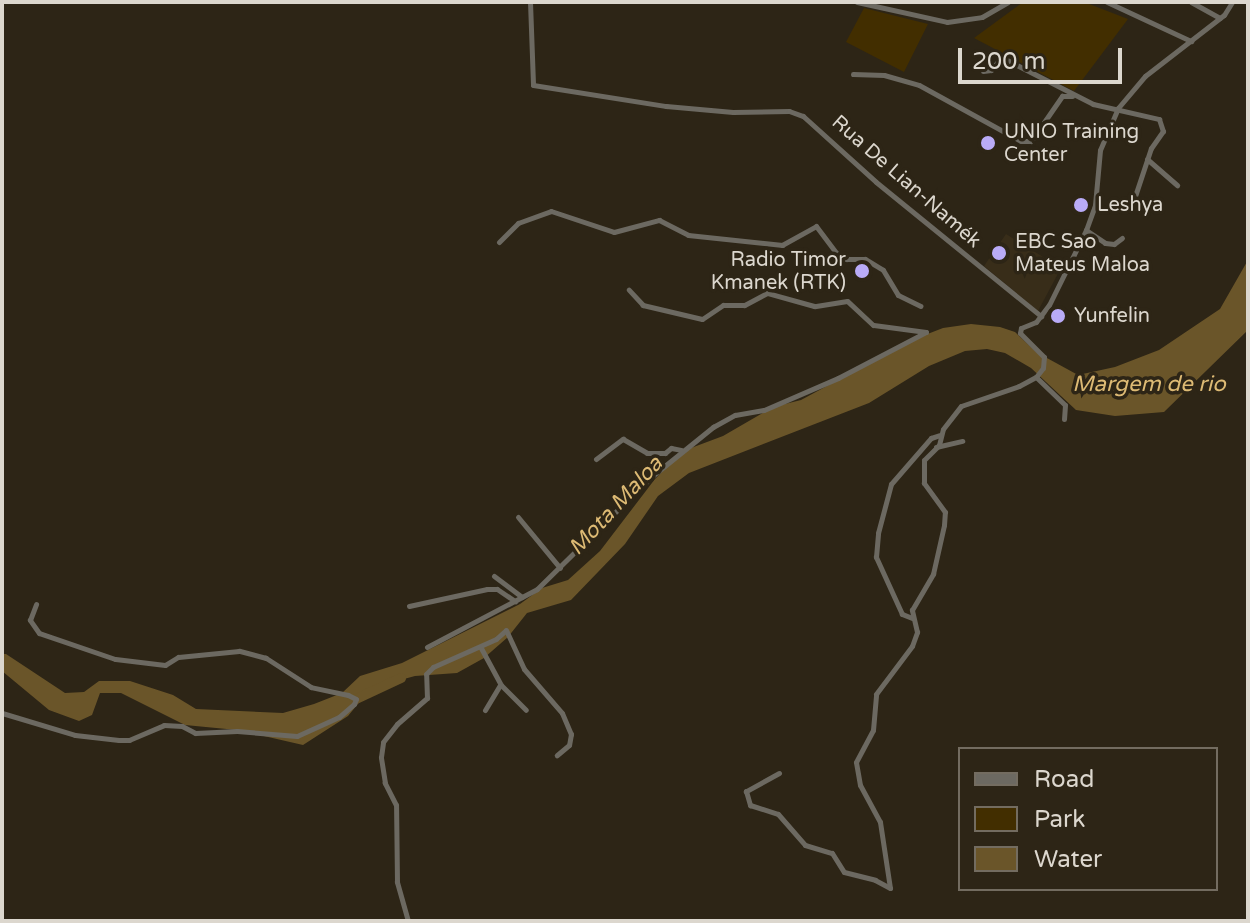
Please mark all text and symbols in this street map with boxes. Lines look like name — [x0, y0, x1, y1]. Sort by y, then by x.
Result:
scale bar — [962, 32, 1126, 82]
text: 200 m — [972, 47, 1046, 76]
street label: Rua De Lian-Namék — [826, 111, 986, 253]
place label: UNIO Training Center — [1004, 120, 1139, 167]
marker: UNIO Training Center — [979, 134, 997, 152]
place label: Leshya — [1097, 193, 1163, 217]
marker: Leshya — [1072, 196, 1090, 214]
place label: EBC Sao Mateus Maloa — [1015, 230, 1150, 277]
marker: EBC Sao Mateus Maloa — [990, 244, 1008, 262]
place label: Radio Timor Kmanek (RTK) — [711, 248, 846, 295]
marker: Radio Timor Kmanek (RTK) — [853, 262, 871, 280]
place label: Yunfelin — [1074, 304, 1150, 328]
marker: Yunfelin — [1049, 307, 1067, 325]
water label: Margem de rio — [1072, 372, 1226, 398]
water label: Mota Maloa — [564, 451, 668, 561]
legend — [958, 747, 1218, 891]
text: Road — [1034, 765, 1094, 794]
text: Park — [1034, 805, 1085, 834]
text: Water — [1034, 845, 1102, 874]

